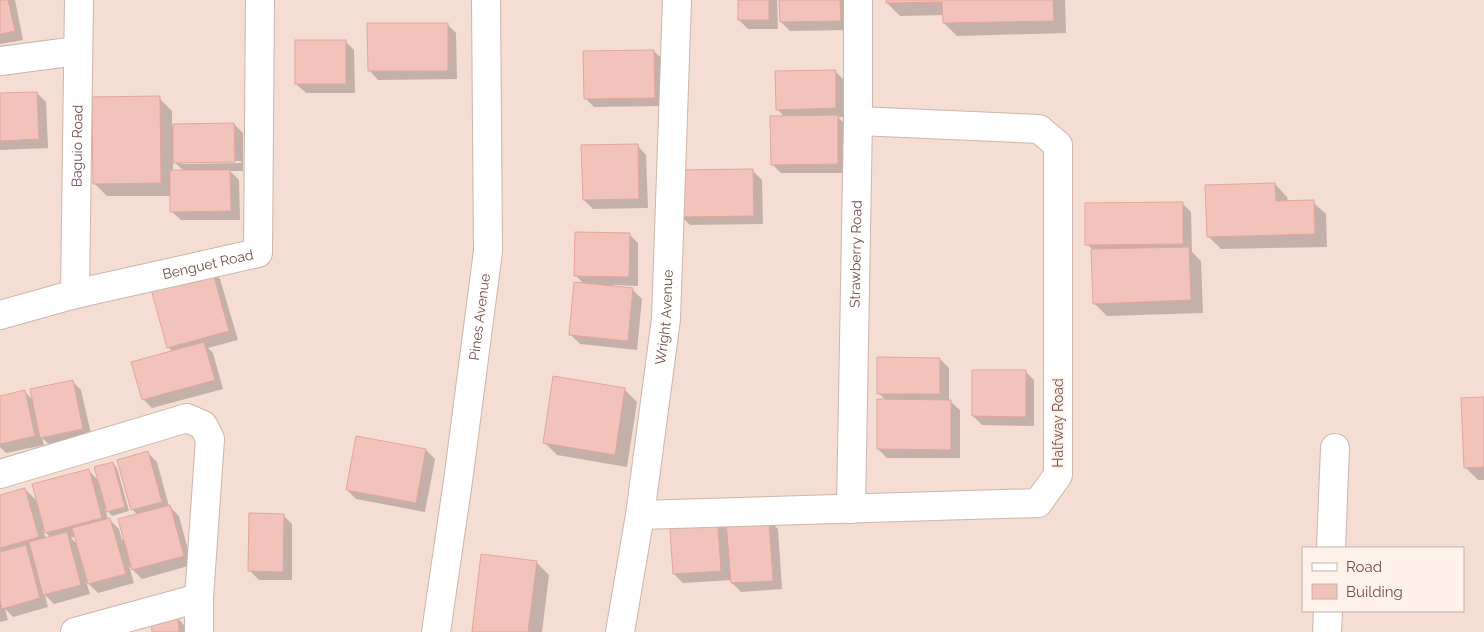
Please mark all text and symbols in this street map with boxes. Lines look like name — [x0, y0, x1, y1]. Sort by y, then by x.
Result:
street label: Baguio Road — [68, 105, 86, 187]
street label: Strawberry Road — [847, 200, 865, 308]
street label: Benguet Road — [161, 246, 255, 282]
street label: Wright Avenue — [652, 269, 676, 366]
street label: Pines Avenue — [466, 273, 493, 361]
street label: Halfway Road — [1050, 378, 1066, 468]
legend — [1302, 547, 1464, 612]
text: Road — [1346, 558, 1382, 576]
text: Building — [1346, 583, 1403, 601]

